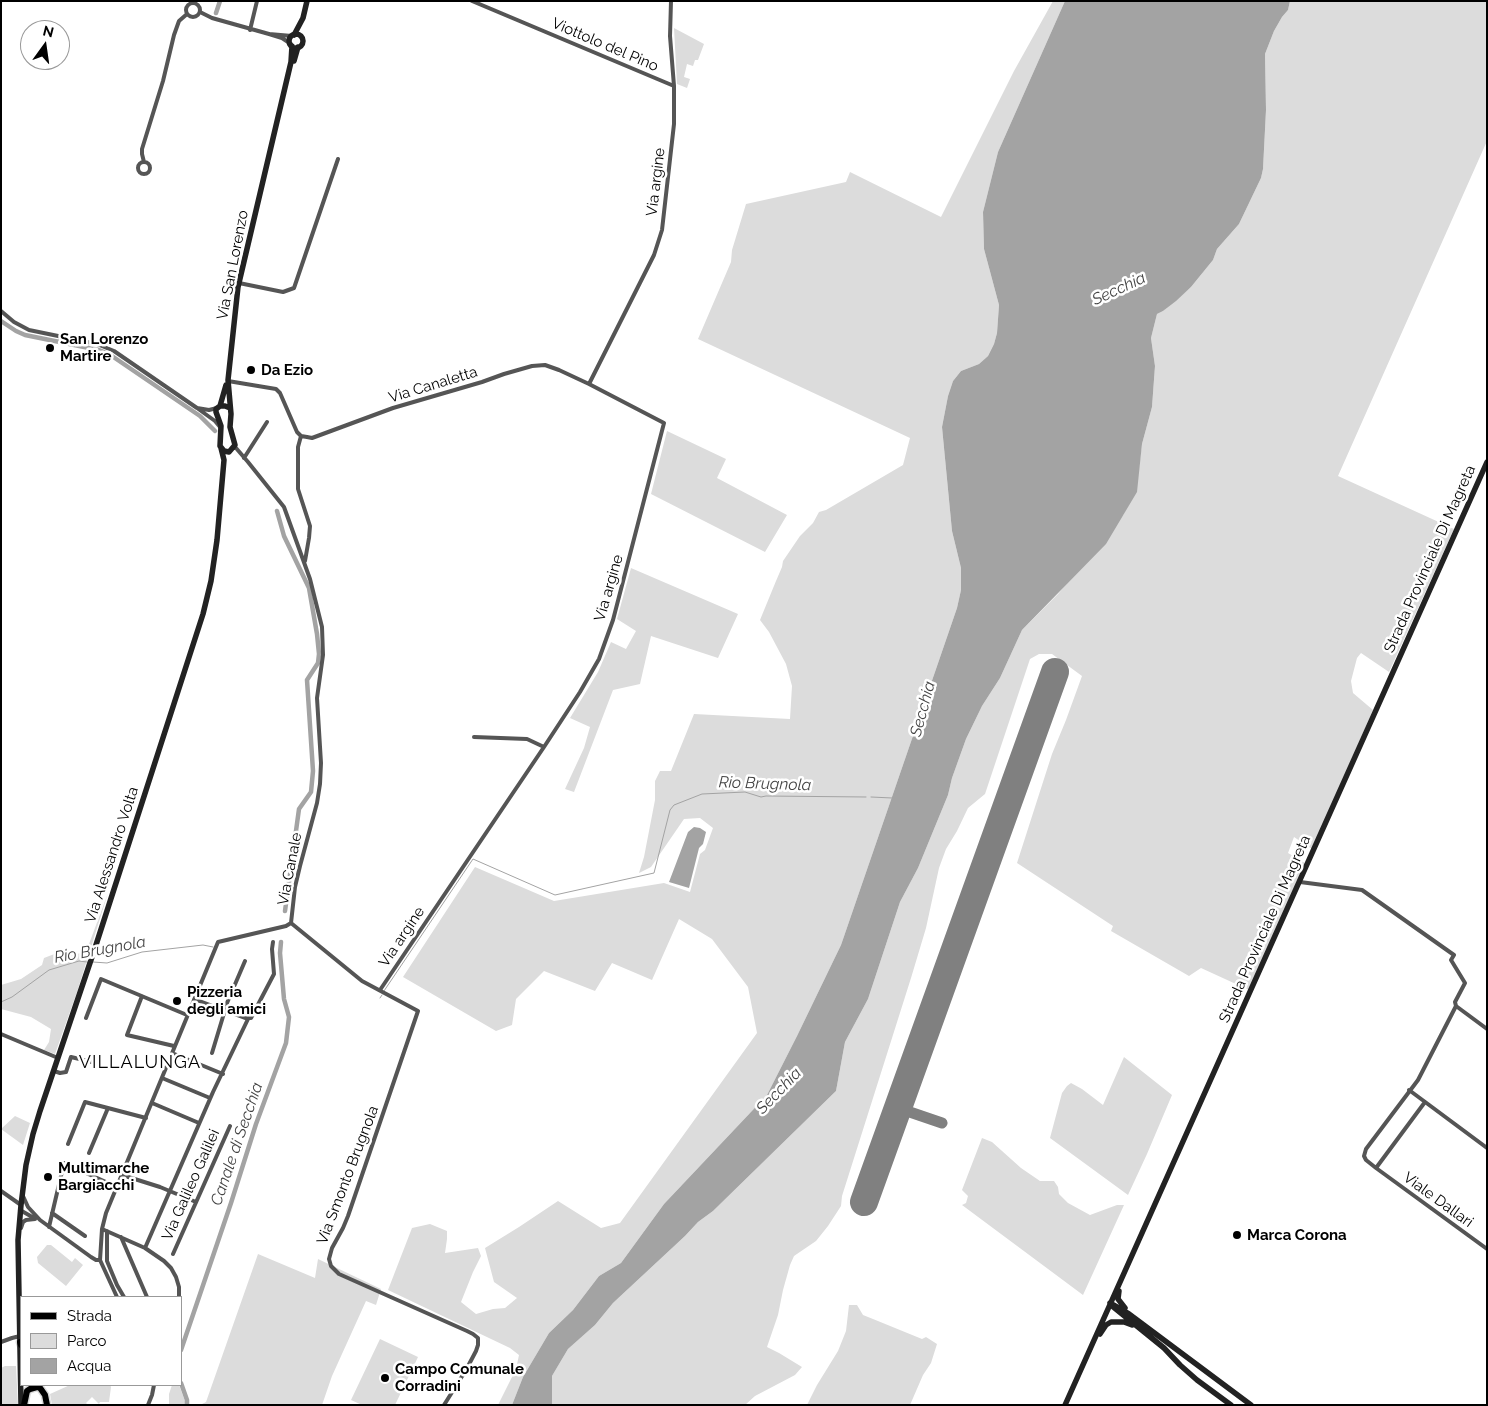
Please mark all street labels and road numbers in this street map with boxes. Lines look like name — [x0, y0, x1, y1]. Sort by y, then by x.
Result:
street label: Viottolo del Pino — [549, 14, 661, 76]
street label: Via argine — [643, 147, 669, 217]
street label: Via San Lorenzo — [214, 209, 252, 321]
street label: Via Canaletta — [386, 363, 480, 407]
street label: Strada Provinciale Di Magreta — [1380, 462, 1480, 656]
street label: Via argine — [591, 552, 627, 624]
street label: Via Alessandro Volta — [81, 785, 143, 925]
street label: Via Canale — [274, 831, 306, 907]
street label: Strada Provinciale Di Magreta — [1215, 832, 1315, 1026]
street label: Via argine — [375, 903, 429, 971]
street label: Via Smonto Brugnola — [313, 1103, 383, 1247]
street label: Via Galileo Galilei — [158, 1127, 224, 1243]
street label: Viale Dallari — [1400, 1169, 1476, 1231]

